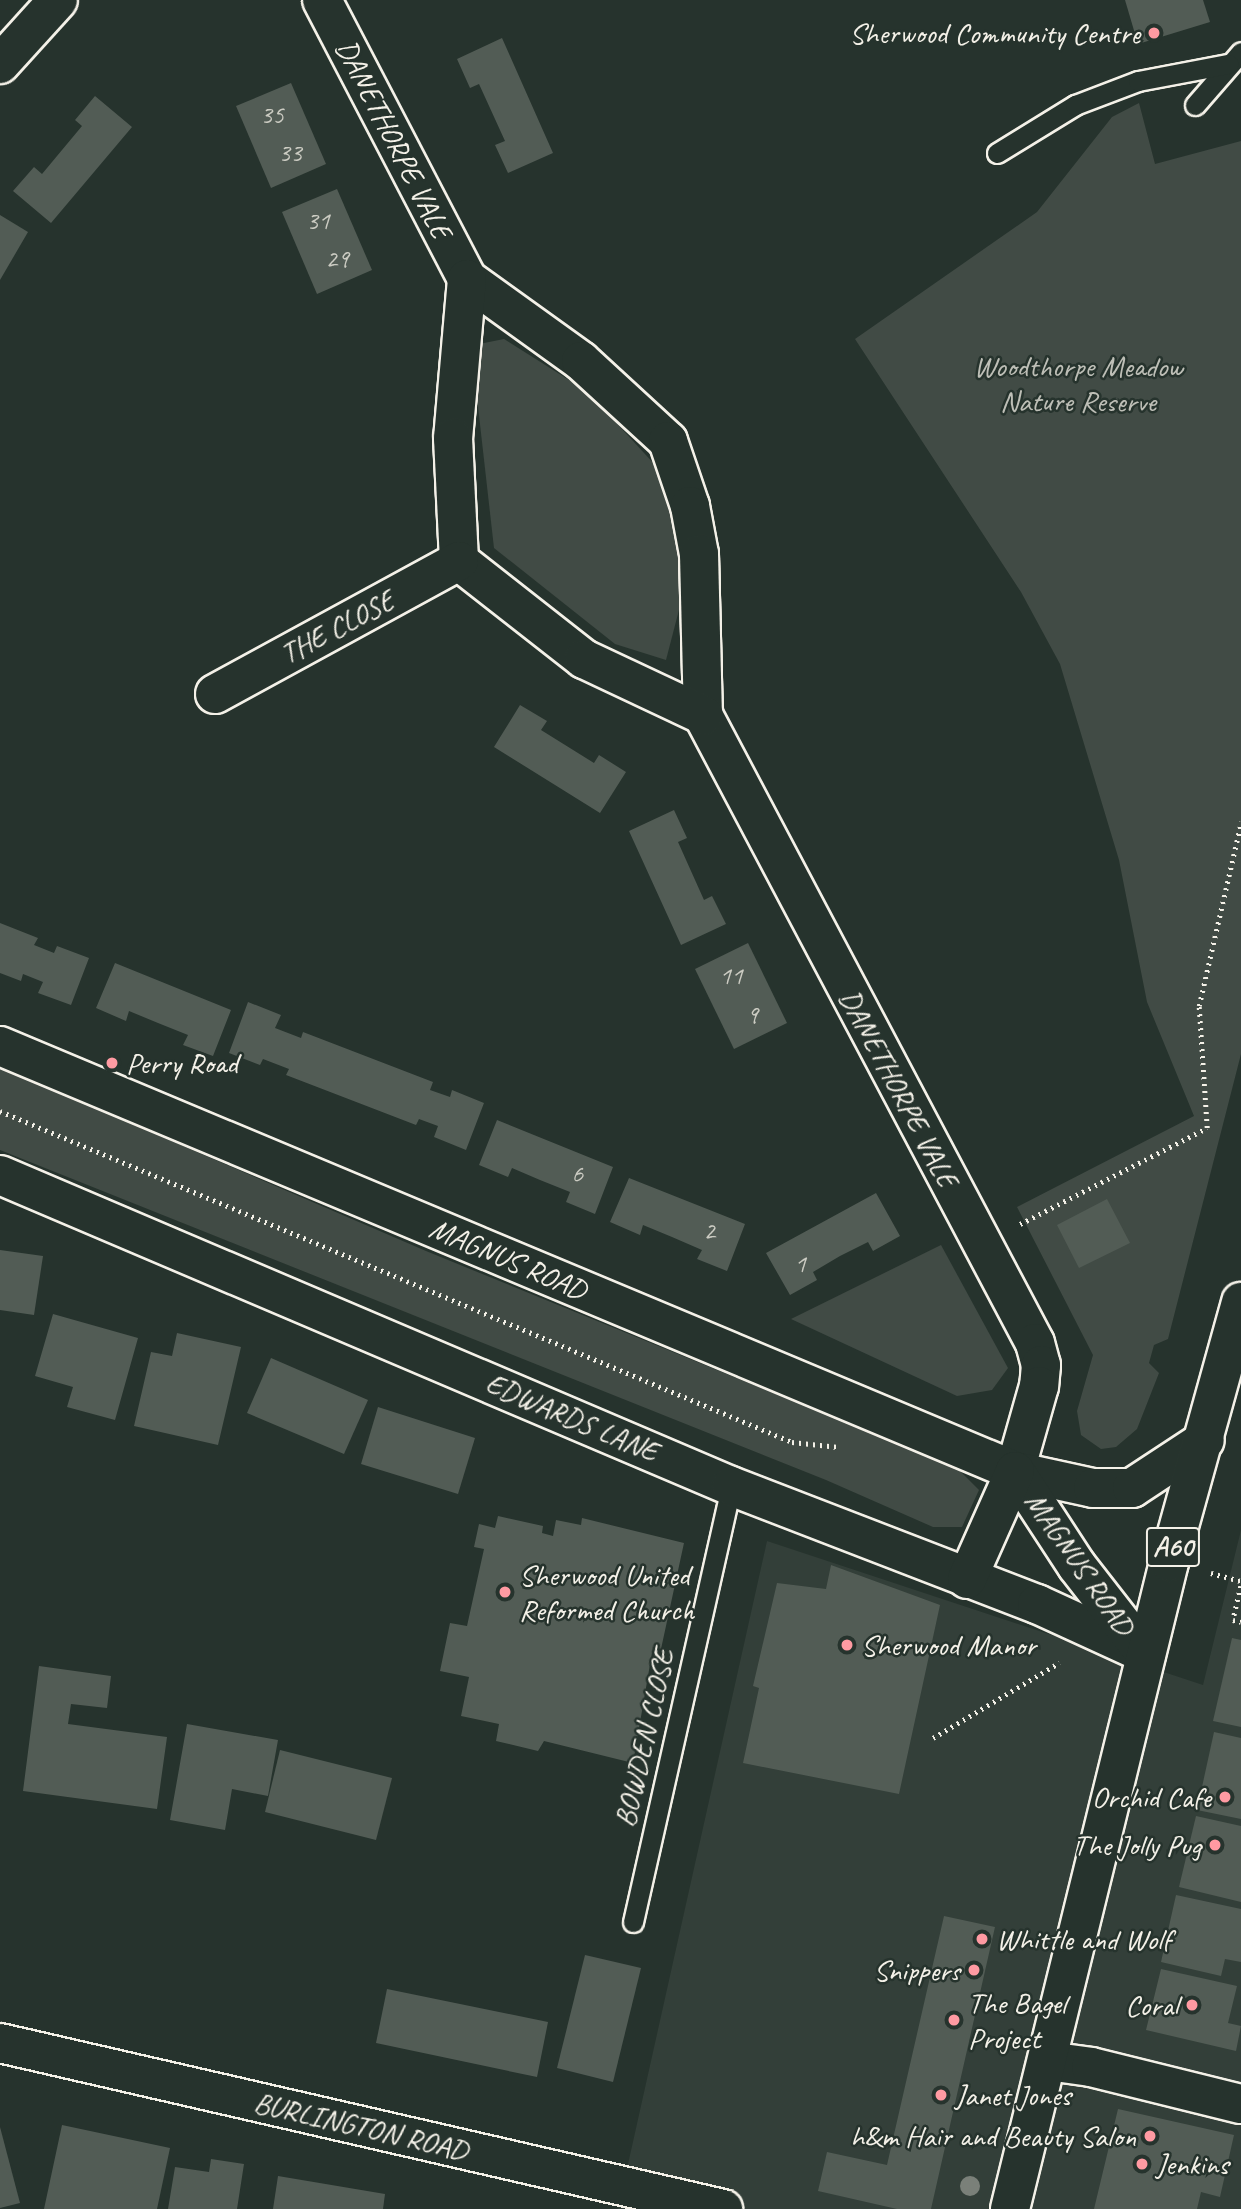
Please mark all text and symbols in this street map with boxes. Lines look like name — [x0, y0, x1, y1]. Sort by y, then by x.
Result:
place label: Sherwood Community Centre — [849, 15, 1140, 51]
marker: Sherwood Community Centre — [1146, 25, 1162, 41]
street label: DANETHORPE VALE — [328, 34, 460, 244]
house number: 35 — [260, 99, 284, 131]
house number: 33 — [278, 137, 302, 169]
house number: 31 — [306, 205, 330, 237]
house number: 29 — [325, 243, 349, 275]
park label: Woodthorpe Meadow Nature Reserve — [973, 348, 1183, 418]
street label: THE CLOSE — [273, 582, 401, 672]
house number: 11 — [719, 960, 743, 992]
street label: DANETHORPE VALE — [832, 983, 966, 1193]
house number: 9 — [746, 999, 758, 1031]
place label: Perry Road — [126, 1045, 238, 1081]
marker: Perry Road — [104, 1055, 120, 1071]
house number: 6 — [571, 1158, 583, 1190]
street label: MAGNUS ROAD — [424, 1210, 592, 1308]
house number: 2 — [703, 1215, 715, 1247]
house number: 1 — [794, 1248, 806, 1280]
street label: EDWARDS LANE — [481, 1365, 663, 1469]
street label: MAGNUS ROAD — [1017, 1484, 1143, 1642]
road number: A60 — [1145, 1522, 1201, 1572]
place label: Sherwood United Reformed Church — [519, 1557, 695, 1628]
marker: Sherwood United Reformed Church — [497, 1584, 513, 1600]
place label: Sherwood Manor — [861, 1627, 1036, 1663]
marker: Sherwood Manor — [839, 1637, 855, 1653]
street label: BOWDEN CLOSE — [606, 1646, 682, 1830]
place label: Orchid Cafe — [1091, 1779, 1211, 1815]
marker: Orchid Cafe — [1217, 1789, 1233, 1805]
place label: The Jolly Pug — [1074, 1827, 1201, 1863]
marker: The Jolly Pug — [1207, 1837, 1223, 1853]
place label: Whittle and Wolf — [996, 1921, 1172, 1957]
marker: Whittle and Wolf — [974, 1931, 990, 1947]
place label: Snippers — [873, 1952, 960, 1988]
marker: Snippers — [966, 1962, 982, 1978]
place label: The Bagel Project — [968, 1985, 1067, 2056]
place label: Coral — [1125, 1987, 1178, 2023]
marker: Coral — [1184, 1997, 1200, 2013]
marker: The Bagel Project — [946, 2012, 962, 2028]
place label: Janet Jones — [955, 2077, 1070, 2113]
street label: BURLINGTON ROAD — [250, 2084, 472, 2168]
marker: Janet Jones — [933, 2087, 949, 2103]
place label: h&m Hair and Beauty Salon — [849, 2118, 1136, 2154]
marker: h&m Hair and Beauty Salon — [1142, 2128, 1158, 2144]
place label: Jenkins — [1156, 2146, 1228, 2182]
marker: Jenkins — [1134, 2156, 1150, 2172]

